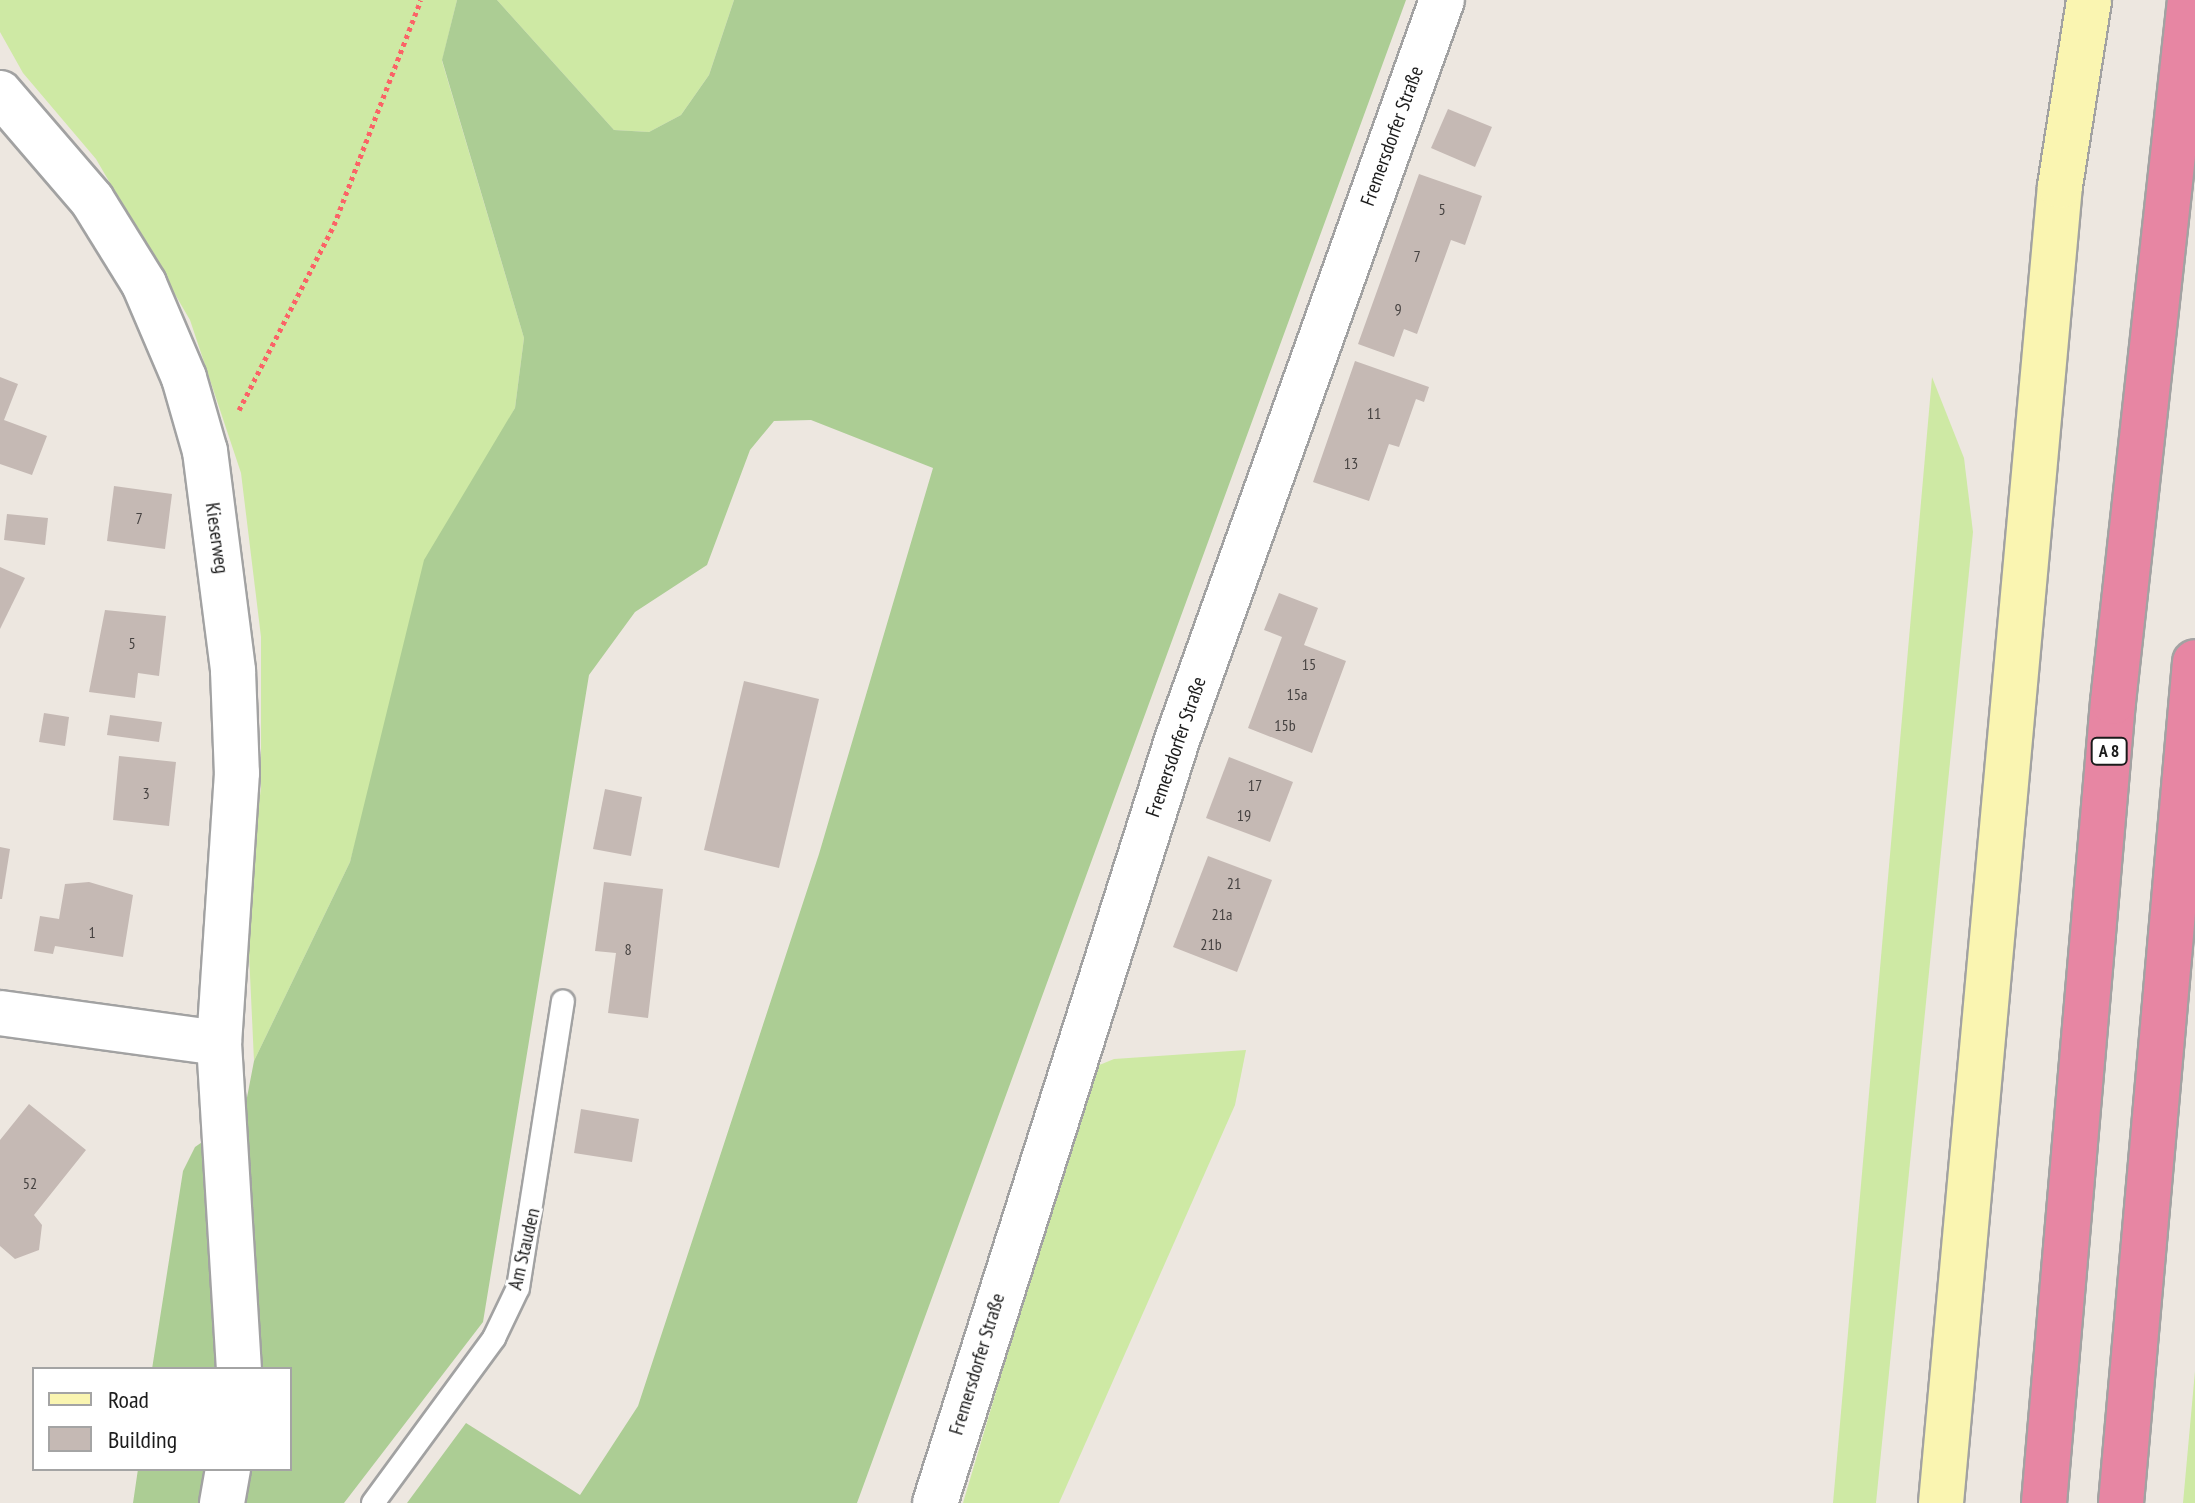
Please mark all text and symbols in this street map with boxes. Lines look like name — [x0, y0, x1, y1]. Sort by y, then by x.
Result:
street label: Fremersdorfer Straße — [1356, 63, 1428, 209]
house number: 5 — [1438, 199, 1446, 219]
house number: 7 — [1413, 246, 1421, 266]
house number: 9 — [1394, 299, 1402, 319]
house number: 11 — [1367, 403, 1381, 423]
house number: 13 — [1344, 453, 1358, 473]
street label: Kieserweg — [200, 501, 234, 575]
house number: 7 — [135, 508, 143, 528]
house number: 5 — [128, 633, 136, 653]
house number: 15 — [1302, 654, 1316, 674]
street label: Fremersdorfer Straße — [1141, 674, 1211, 820]
house number: 15a — [1287, 684, 1307, 704]
house number: 15b — [1274, 715, 1296, 735]
road number: A 8 — [2089, 737, 2129, 765]
house number: 17 — [1248, 775, 1262, 795]
house number: 3 — [142, 783, 150, 803]
house number: 19 — [1237, 805, 1251, 825]
house number: 21 — [1227, 873, 1241, 893]
house number: 21a — [1212, 904, 1232, 924]
house number: 1 — [88, 922, 96, 942]
house number: 21b — [1200, 934, 1222, 954]
house number: 8 — [624, 939, 632, 959]
house number: 52 — [23, 1173, 37, 1193]
street label: Am Stauden — [503, 1206, 545, 1292]
street label: Fremersdorfer Straße — [944, 1290, 1010, 1438]
legend — [32, 1367, 292, 1471]
text: Road — [108, 1384, 149, 1415]
text: Building — [108, 1424, 177, 1455]

